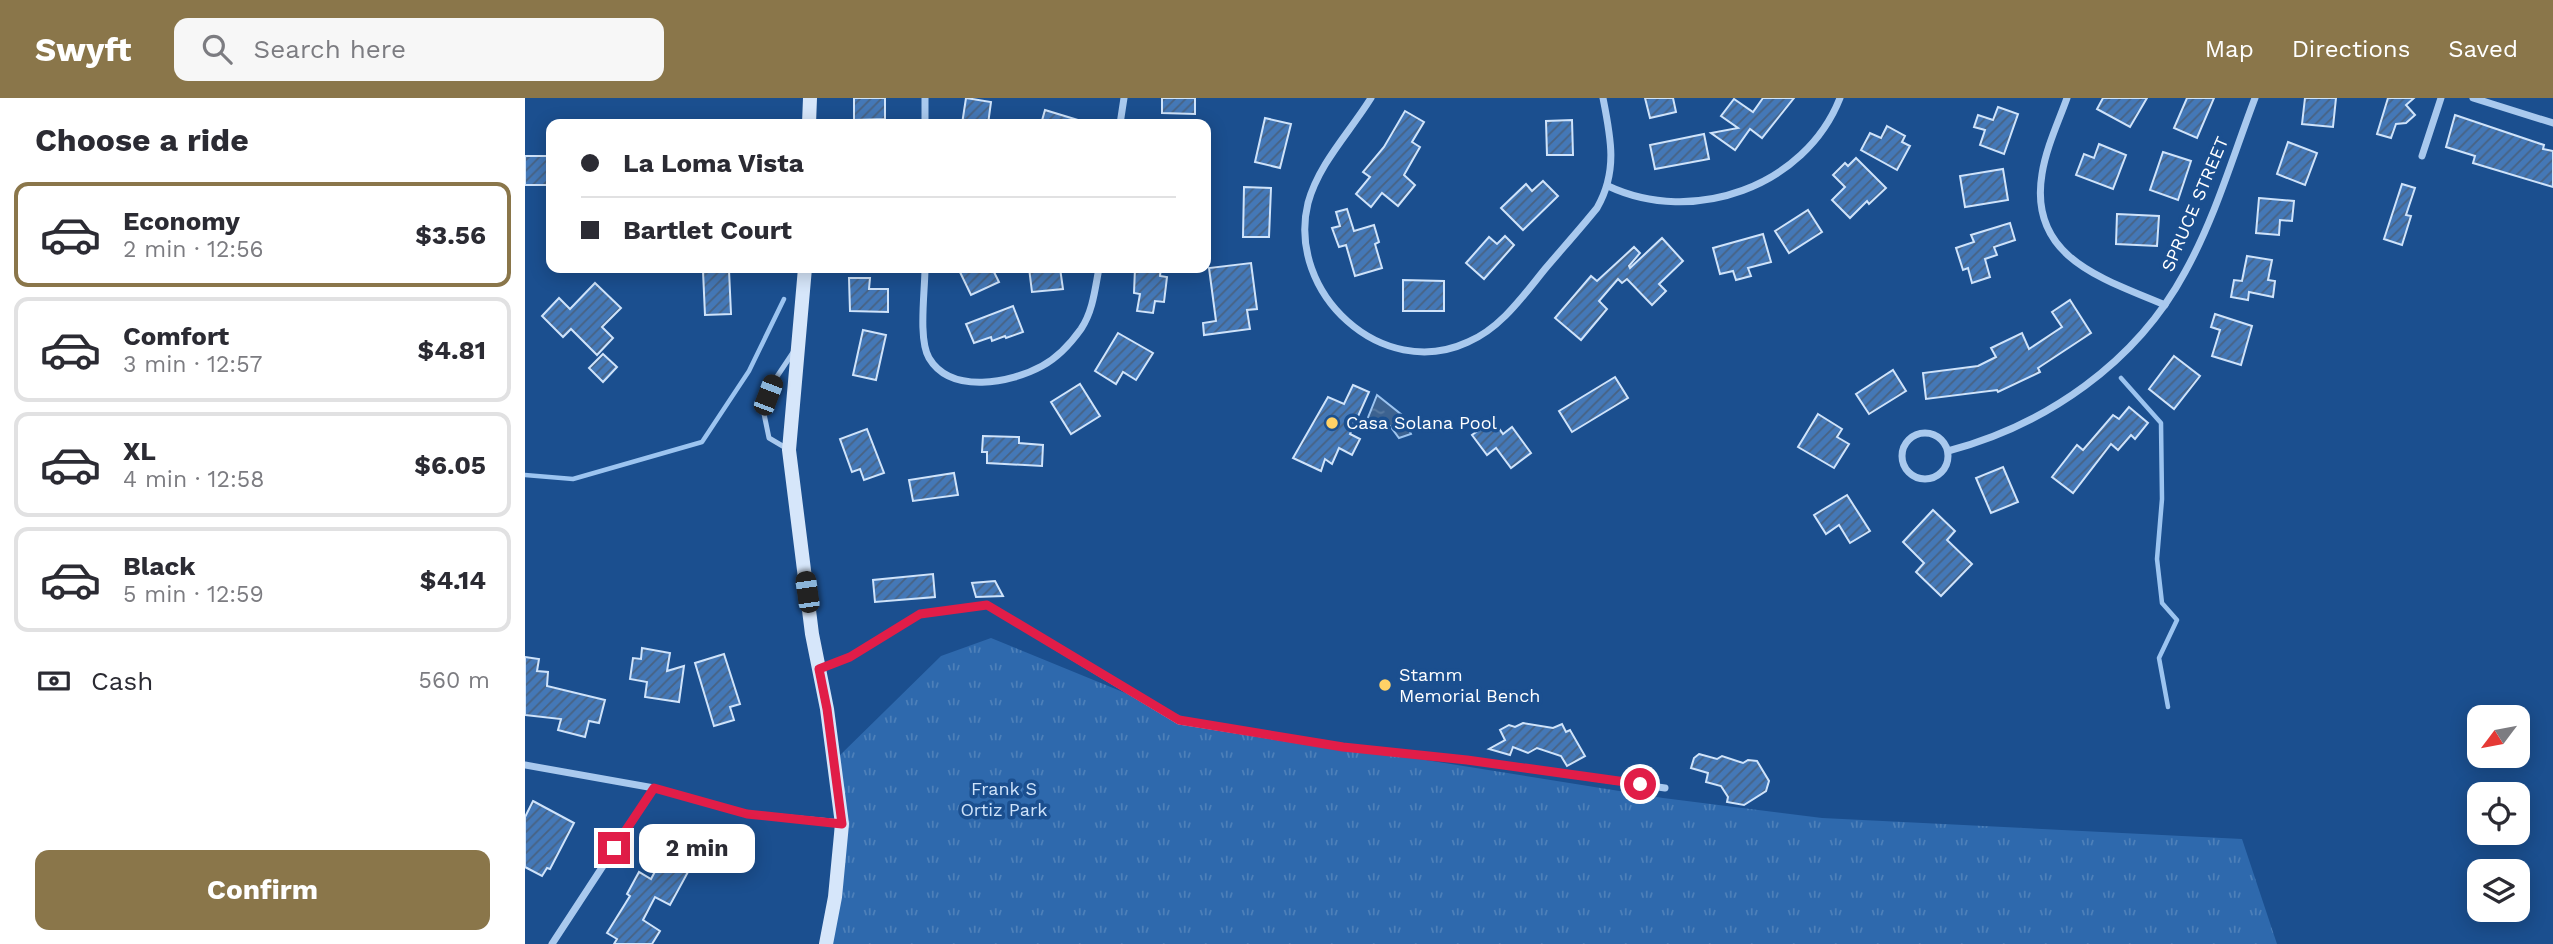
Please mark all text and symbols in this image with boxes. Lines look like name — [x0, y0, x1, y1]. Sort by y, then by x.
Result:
search box — [174, 18, 664, 81]
text: Swyft — [35, 30, 132, 69]
icon: search — [198, 30, 236, 68]
text: Search here — [254, 34, 406, 64]
text: Map — [2205, 35, 2254, 63]
text: Directions — [2292, 35, 2410, 63]
text: Saved — [2448, 35, 2518, 63]
text: Choose a ride — [35, 121, 249, 159]
street label: SPRUCE STREET — [2157, 133, 2233, 275]
text: La Loma Vista — [623, 148, 804, 178]
icon: car — [39, 203, 102, 266]
text: Economy — [123, 206, 240, 236]
text: Bartlet Court — [623, 215, 792, 245]
text: $3.56 — [415, 220, 486, 250]
text: 2 min · 12:56 — [123, 236, 264, 263]
icon: car — [39, 318, 102, 381]
text: Comfort — [123, 321, 229, 351]
text: $4.81 — [418, 335, 486, 365]
text: 3 min · 12:57 — [123, 351, 262, 378]
car — [751, 372, 786, 418]
place label: Casa Solana Pool — [1346, 412, 1497, 433]
marker: Casa Solana Pool — [1324, 415, 1340, 431]
icon: car — [39, 433, 102, 496]
text: XL — [123, 436, 156, 466]
text: $6.05 — [414, 450, 486, 480]
text: 4 min · 12:58 — [123, 466, 264, 493]
icon: car — [39, 548, 102, 611]
text: Black — [123, 551, 195, 581]
text: $4.14 — [420, 565, 486, 595]
car — [794, 570, 821, 614]
text: 5 min · 12:59 — [123, 581, 264, 608]
icon: cash — [35, 662, 73, 700]
place label: Stamm Memorial Bench — [1399, 664, 1540, 706]
text: Cash — [91, 666, 153, 696]
text: 560 m — [419, 667, 490, 694]
marker: Stamm Memorial Bench — [1377, 677, 1393, 693]
north arrow — [2467, 705, 2531, 768]
map controls — [2467, 705, 2530, 922]
route start — [1624, 768, 1656, 800]
park label: Frank S Ortiz Park — [961, 778, 1047, 820]
button: locate — [2467, 782, 2530, 845]
callout: 2 min — [639, 824, 754, 872]
route end — [598, 832, 630, 864]
text: 2 min — [666, 835, 728, 862]
button: Confirm — [35, 850, 490, 930]
button: layers — [2467, 859, 2530, 922]

